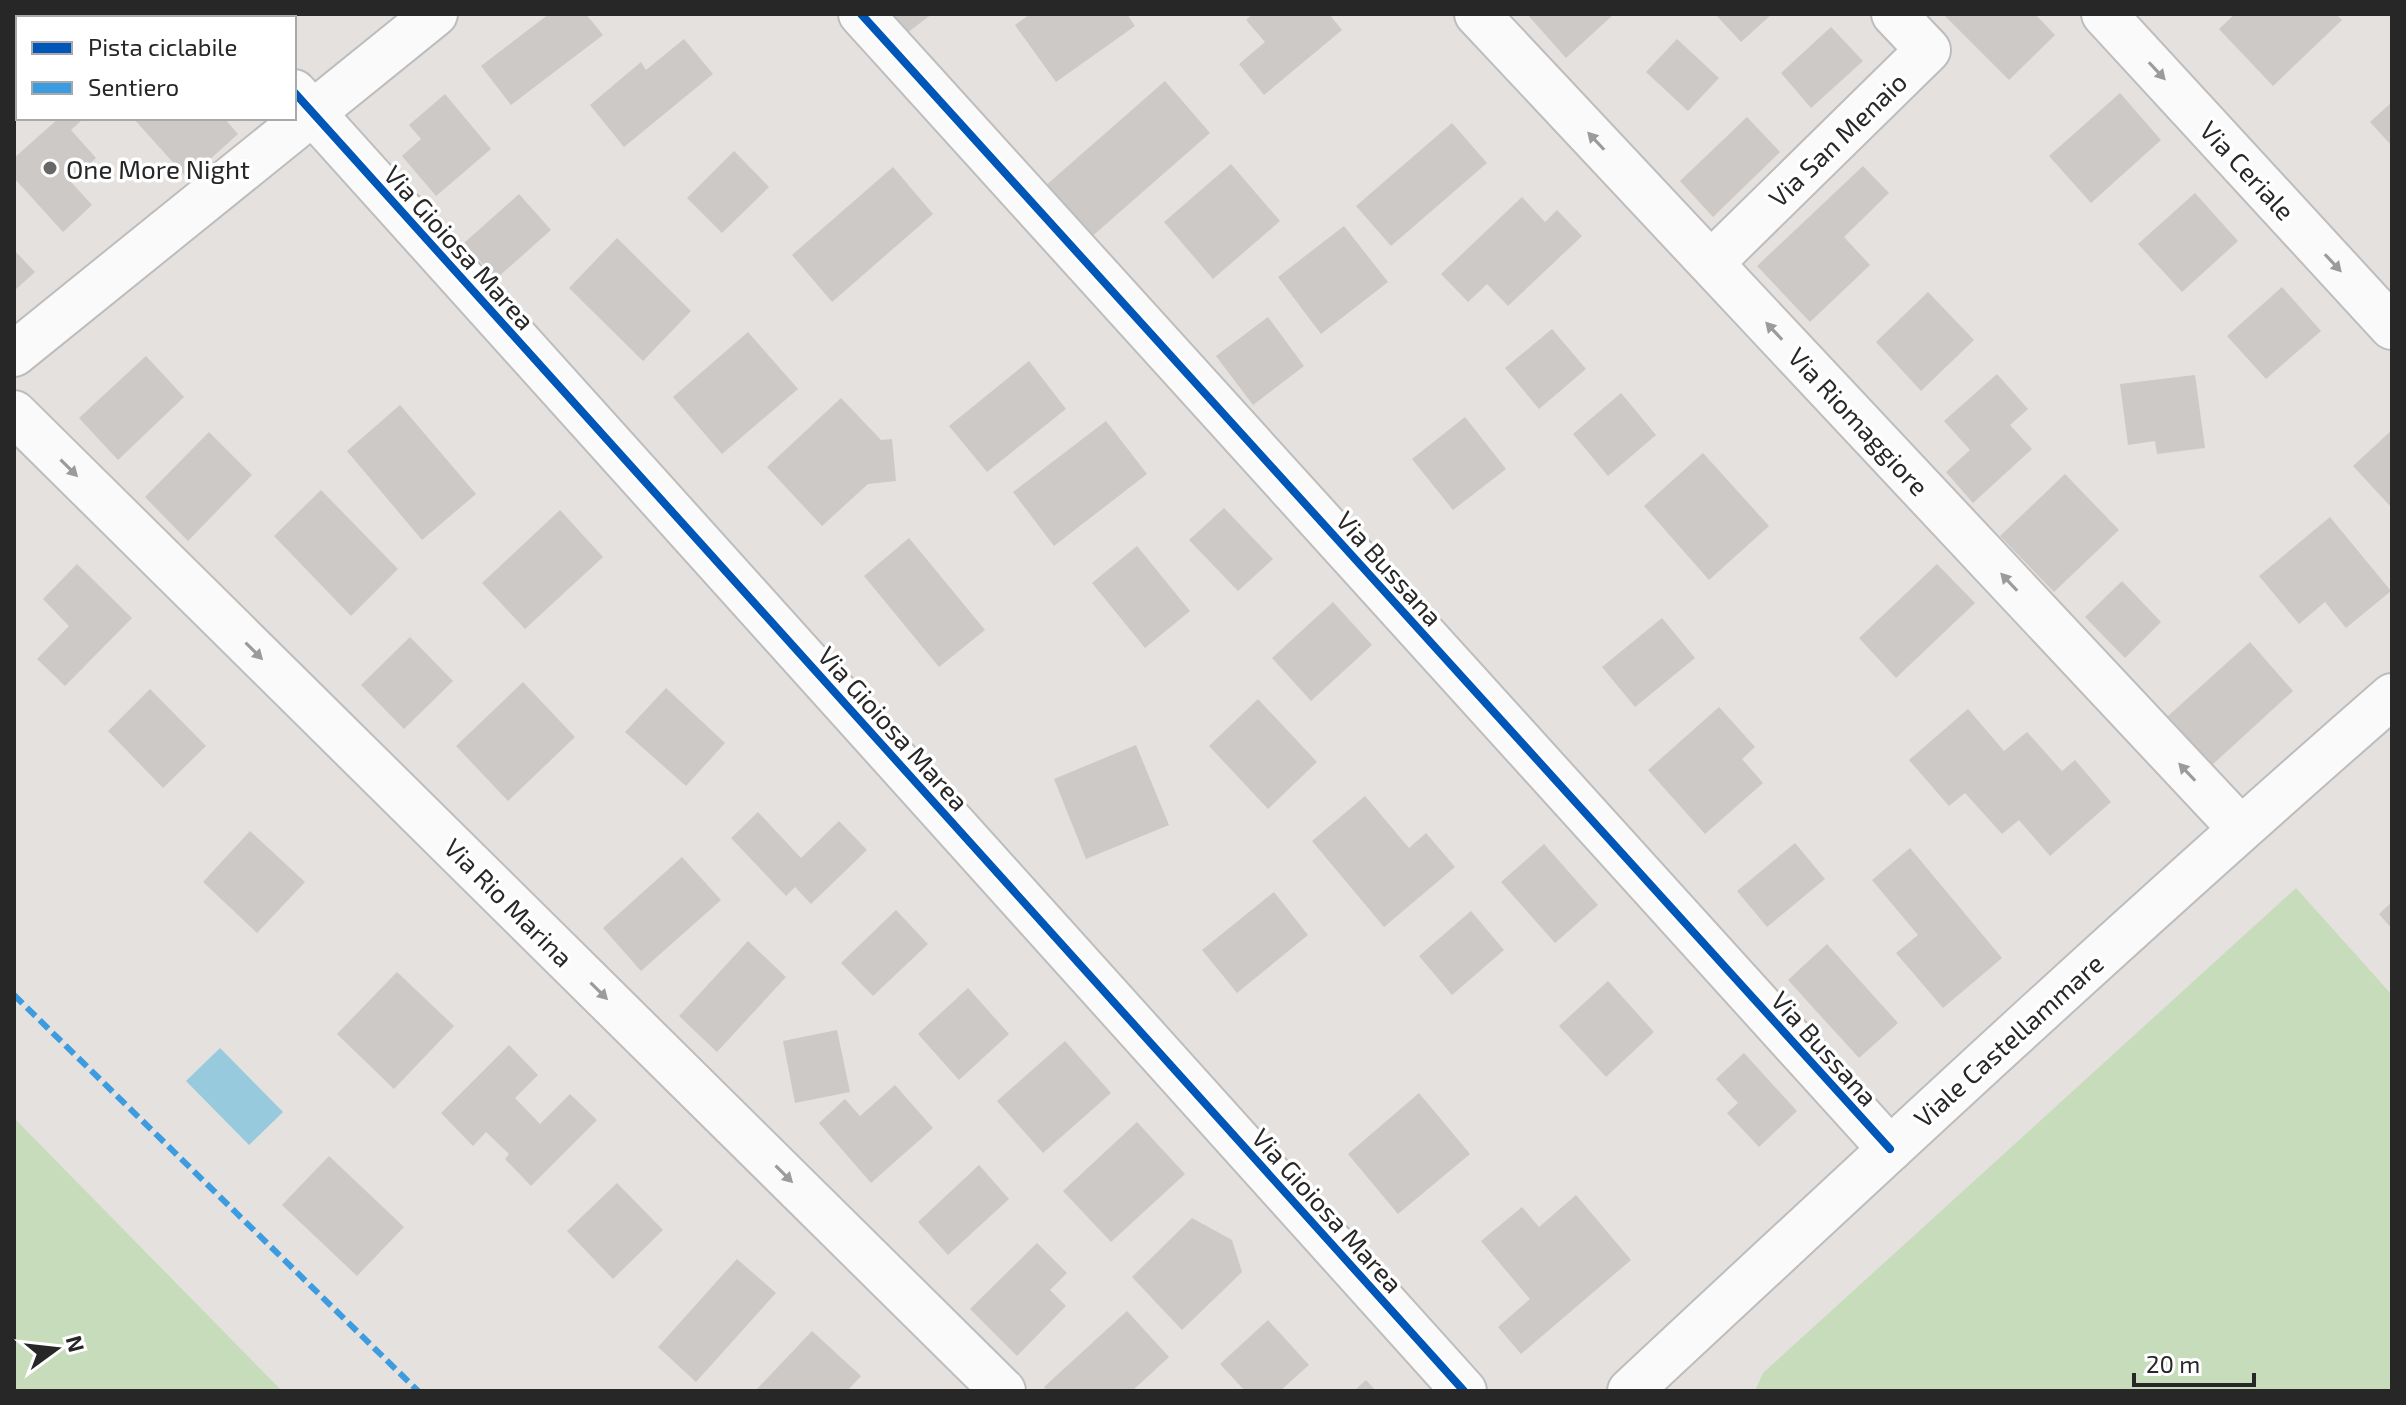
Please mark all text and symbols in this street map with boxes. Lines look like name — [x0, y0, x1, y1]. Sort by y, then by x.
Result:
legend — [16, 16, 296, 120]
text: Pista ciclabile — [88, 32, 237, 61]
one-way arrow — [2147, 62, 2165, 81]
street label: Via San Menaio — [1762, 66, 1912, 212]
text: Sentiero — [88, 72, 179, 101]
street label: Via Ceriale — [2194, 114, 2302, 226]
one-way arrow — [1587, 132, 1606, 151]
place label: One More Night — [66, 153, 250, 184]
marker: One More Night — [41, 159, 59, 177]
street label: Via Gioiosa Marea — [378, 159, 542, 335]
one-way arrow — [2323, 253, 2341, 272]
one-way arrow — [1765, 322, 1783, 341]
street label: Via Riomaggiore — [1783, 341, 1935, 501]
one-way arrow — [60, 458, 78, 477]
street label: Via Bussana — [1331, 504, 1449, 632]
one-way arrow — [2001, 573, 2019, 592]
street label: Via Gioiosa Marea — [812, 640, 976, 816]
one-way arrow — [244, 641, 263, 660]
one-way arrow — [2178, 762, 2196, 781]
street label: Via Rio Marina — [438, 831, 580, 973]
street label: Viale Castellammare — [1907, 947, 2109, 1133]
one-way arrow — [589, 981, 608, 1000]
street label: Via Bussana — [1766, 984, 1884, 1112]
street label: Via Gioiosa Marea — [1246, 1122, 1410, 1298]
one-way arrow — [774, 1164, 793, 1183]
north arrow — [16, 1309, 96, 1389]
text: N — [62, 1333, 91, 1355]
scale bar — [2134, 1337, 2254, 1387]
text: 20 m — [2146, 1349, 2200, 1378]

